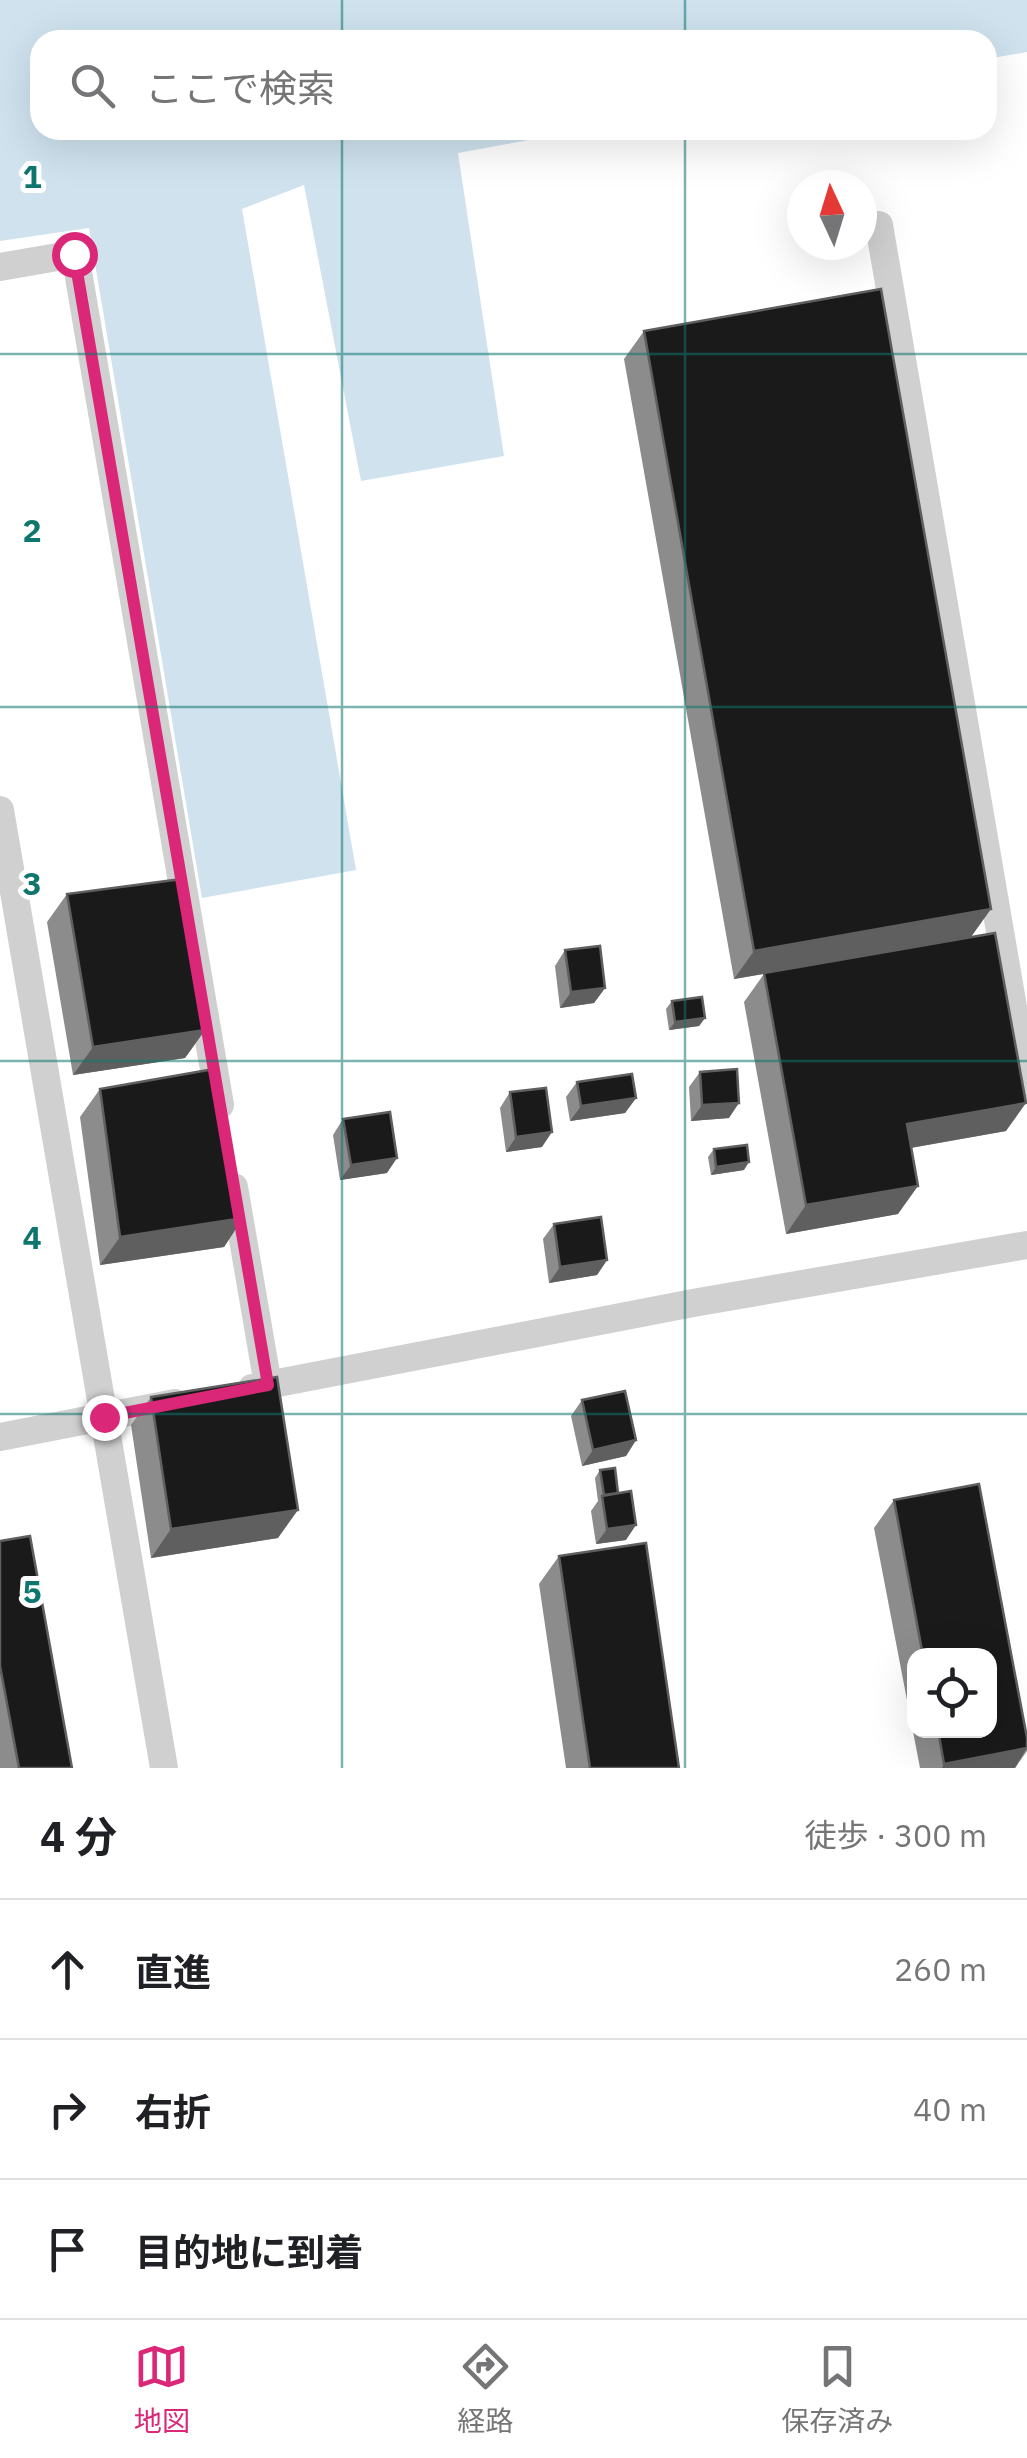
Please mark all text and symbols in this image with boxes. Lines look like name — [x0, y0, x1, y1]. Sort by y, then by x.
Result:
search box — [30, 30, 997, 140]
icon: search — [65, 58, 120, 113]
text: ここで検索 — [145, 63, 335, 112]
text: 1 — [22, 155, 42, 197]
north arrow — [787, 170, 877, 260]
route start — [52, 232, 98, 278]
text: 2 — [22, 509, 42, 551]
text: 3 — [22, 862, 42, 904]
text: 4 — [22, 1216, 42, 1258]
route end — [82, 1395, 128, 1441]
text: 5 — [22, 1570, 42, 1612]
map controls — [907, 1648, 997, 1738]
button: locate — [907, 1648, 997, 1738]
text: 4 分 — [40, 1809, 117, 1864]
text: 徒歩 · 300 m — [804, 1814, 987, 1856]
icon: ahead — [40, 1942, 95, 1997]
text: 直進 — [135, 1947, 211, 1996]
text: 260 m — [894, 1948, 987, 1990]
icon: right — [40, 2082, 95, 2137]
text: 右折 — [135, 2087, 211, 2136]
text: 40 m — [913, 2088, 987, 2130]
icon: arrive — [40, 2222, 95, 2277]
text: 目的地に到着 — [135, 2227, 363, 2276]
tab: 地図 — [134, 2339, 190, 2439]
tab: 経路 — [457, 2339, 513, 2439]
tab: 保存済み — [781, 2339, 893, 2439]

